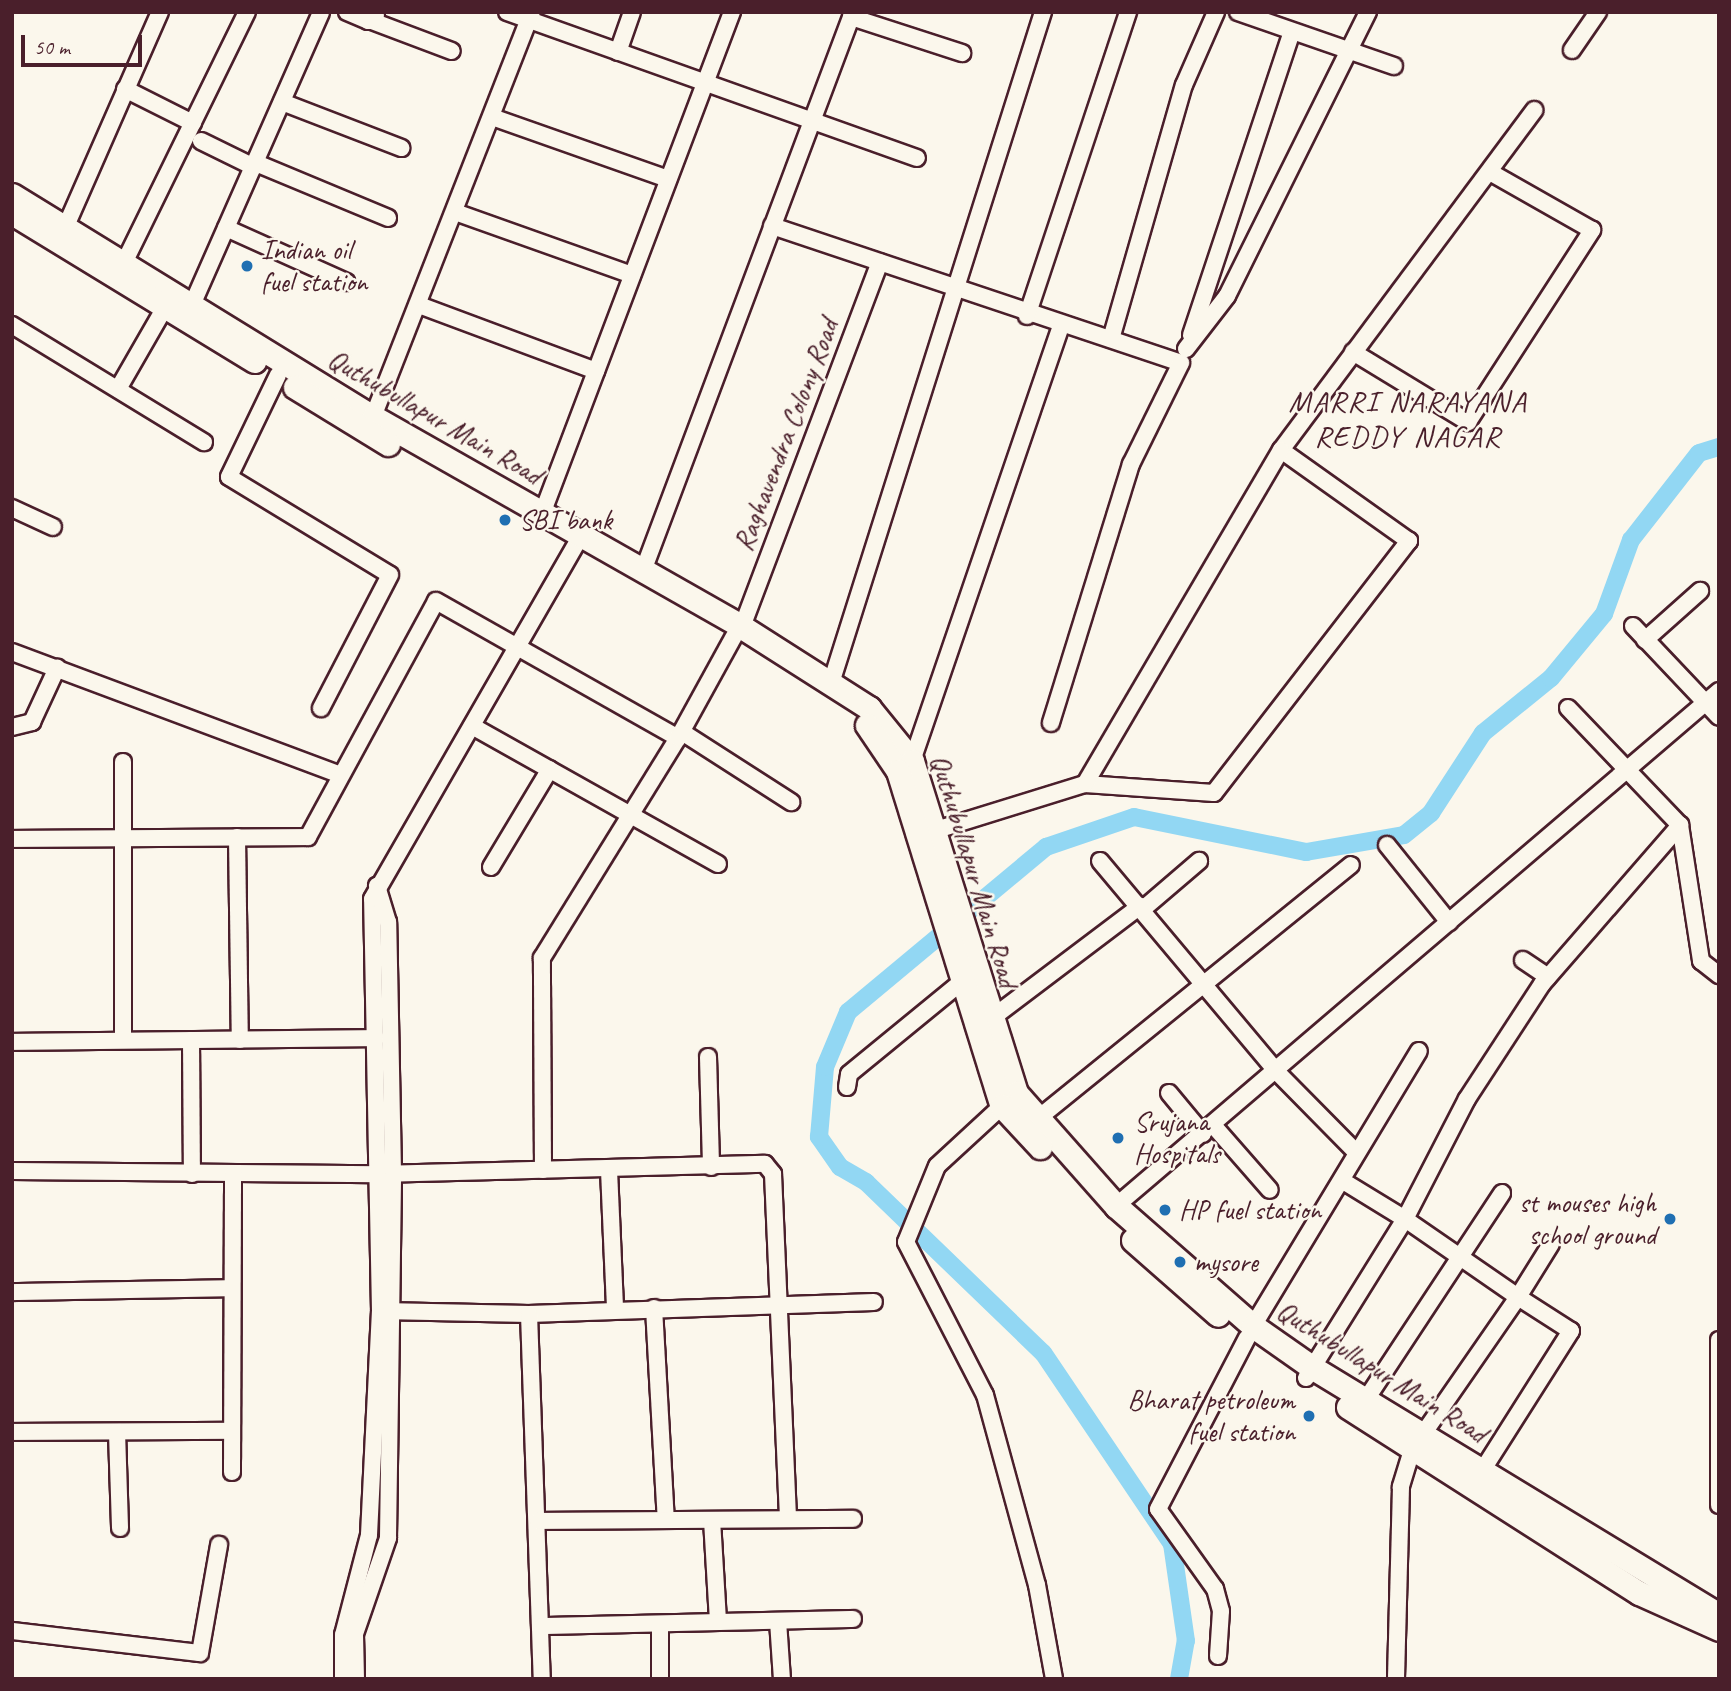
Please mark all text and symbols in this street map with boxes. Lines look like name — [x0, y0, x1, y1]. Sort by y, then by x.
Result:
scale bar — [24, 21, 145, 65]
text: 50 m — [34, 34, 70, 60]
place label: Indian oil fuel station — [261, 233, 368, 299]
marker: Indian oil fuel station — [239, 258, 255, 274]
street label: Raghavendra Colony Road — [726, 314, 846, 556]
street label: Quthubullapur Main Road — [322, 342, 548, 492]
district label: MARRI NARAYANA REDDY NAGAR — [1291, 383, 1525, 453]
place label: SBI bank — [519, 503, 612, 537]
marker: SBI bank — [497, 512, 513, 528]
street label: Quthubullapur Main Road — [922, 750, 1026, 992]
place label: Srujana Hospitals — [1134, 1105, 1220, 1171]
marker: Srujana Hospitals — [1108, 1128, 1128, 1148]
place label: st mouses high school ground — [1518, 1186, 1656, 1252]
place label: HP fuel station — [1179, 1193, 1322, 1227]
marker: HP fuel station — [1157, 1202, 1173, 1218]
marker: st mouses high school ground — [1662, 1211, 1678, 1227]
place label: mysore — [1194, 1245, 1258, 1279]
marker: mysore — [1172, 1254, 1188, 1270]
street label: Quthubullapur Main Road — [1270, 1293, 1494, 1451]
place label: Bharat petroleum fuel station — [1128, 1383, 1295, 1449]
marker: Bharat petroleum fuel station — [1301, 1408, 1317, 1424]

